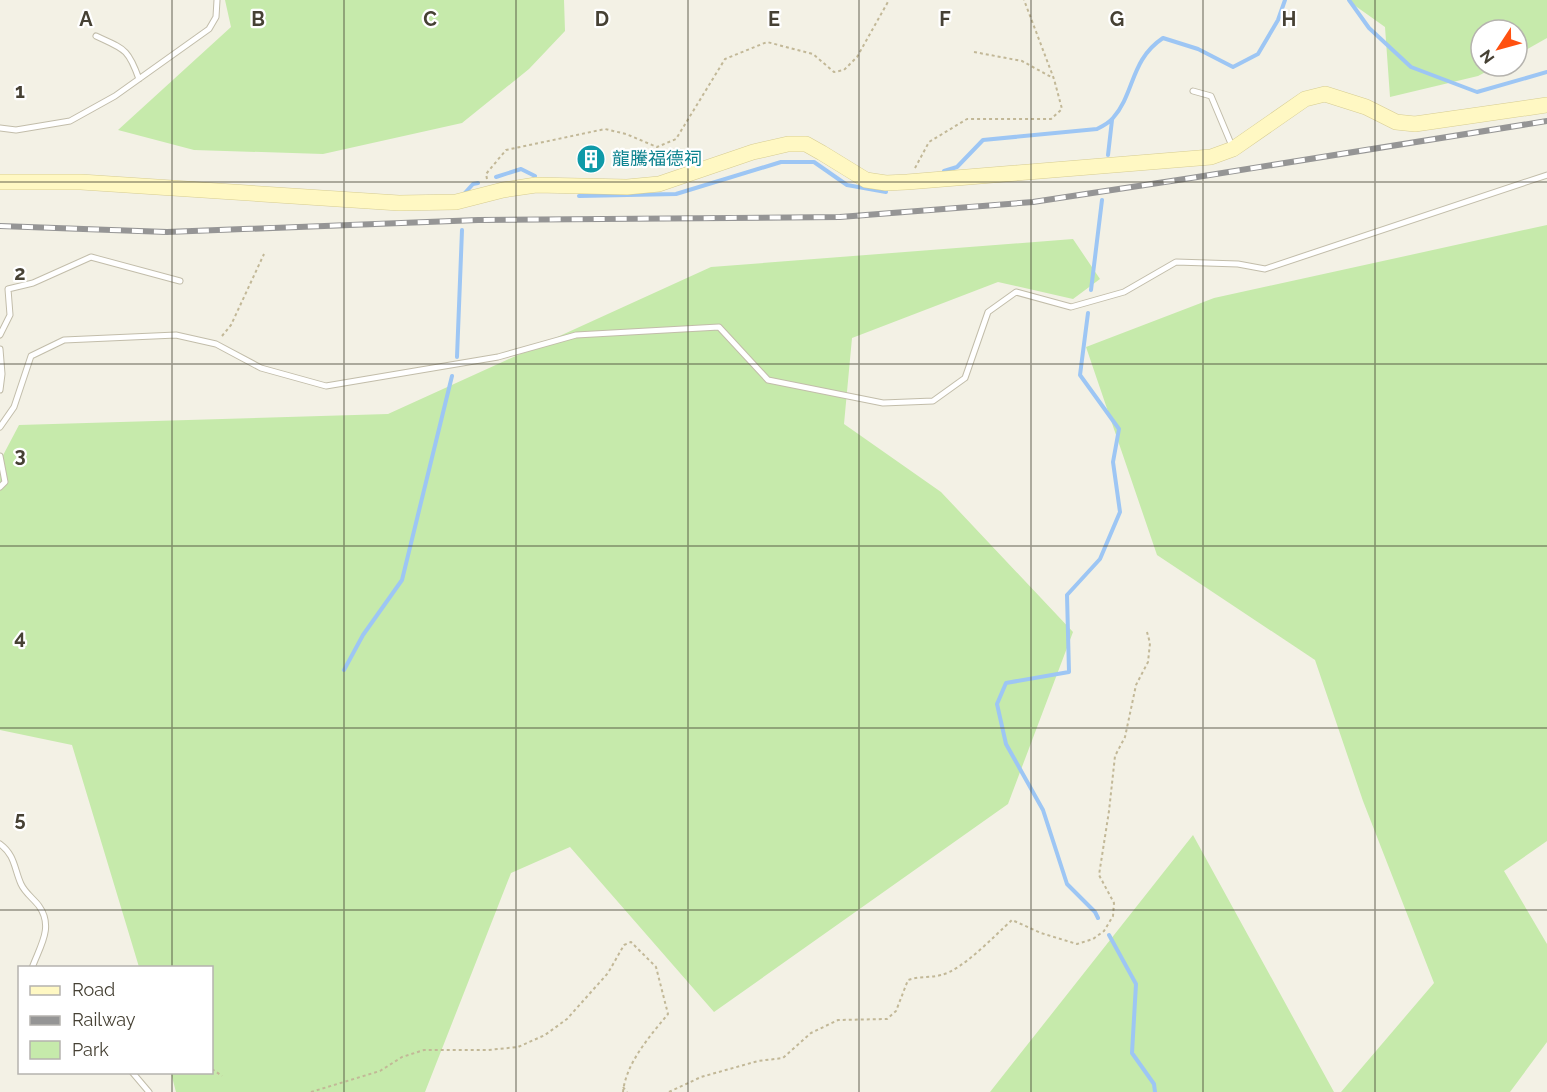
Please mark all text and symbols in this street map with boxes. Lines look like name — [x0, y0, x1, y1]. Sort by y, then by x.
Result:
text: A — [79, 7, 93, 31]
text: B — [251, 7, 265, 31]
text: C — [423, 7, 437, 31]
text: D — [595, 7, 609, 31]
text: E — [768, 7, 780, 31]
text: F — [939, 7, 951, 31]
text: G — [1110, 7, 1124, 31]
text: H — [1282, 7, 1296, 31]
north arrow — [1469, 18, 1529, 78]
text: N — [1476, 46, 1499, 67]
text: 1 — [15, 79, 25, 103]
building icon: 龍騰福德祠 — [575, 143, 607, 175]
place label: 龍騰福德祠 — [612, 148, 702, 169]
text: 2 — [14, 261, 26, 285]
text: 3 — [14, 443, 26, 467]
text: 4 — [14, 625, 26, 649]
text: 5 — [14, 807, 26, 831]
legend — [18, 966, 213, 1074]
text: Road — [72, 979, 115, 1000]
text: Railway — [72, 1009, 136, 1030]
text: Park — [72, 1039, 109, 1060]

